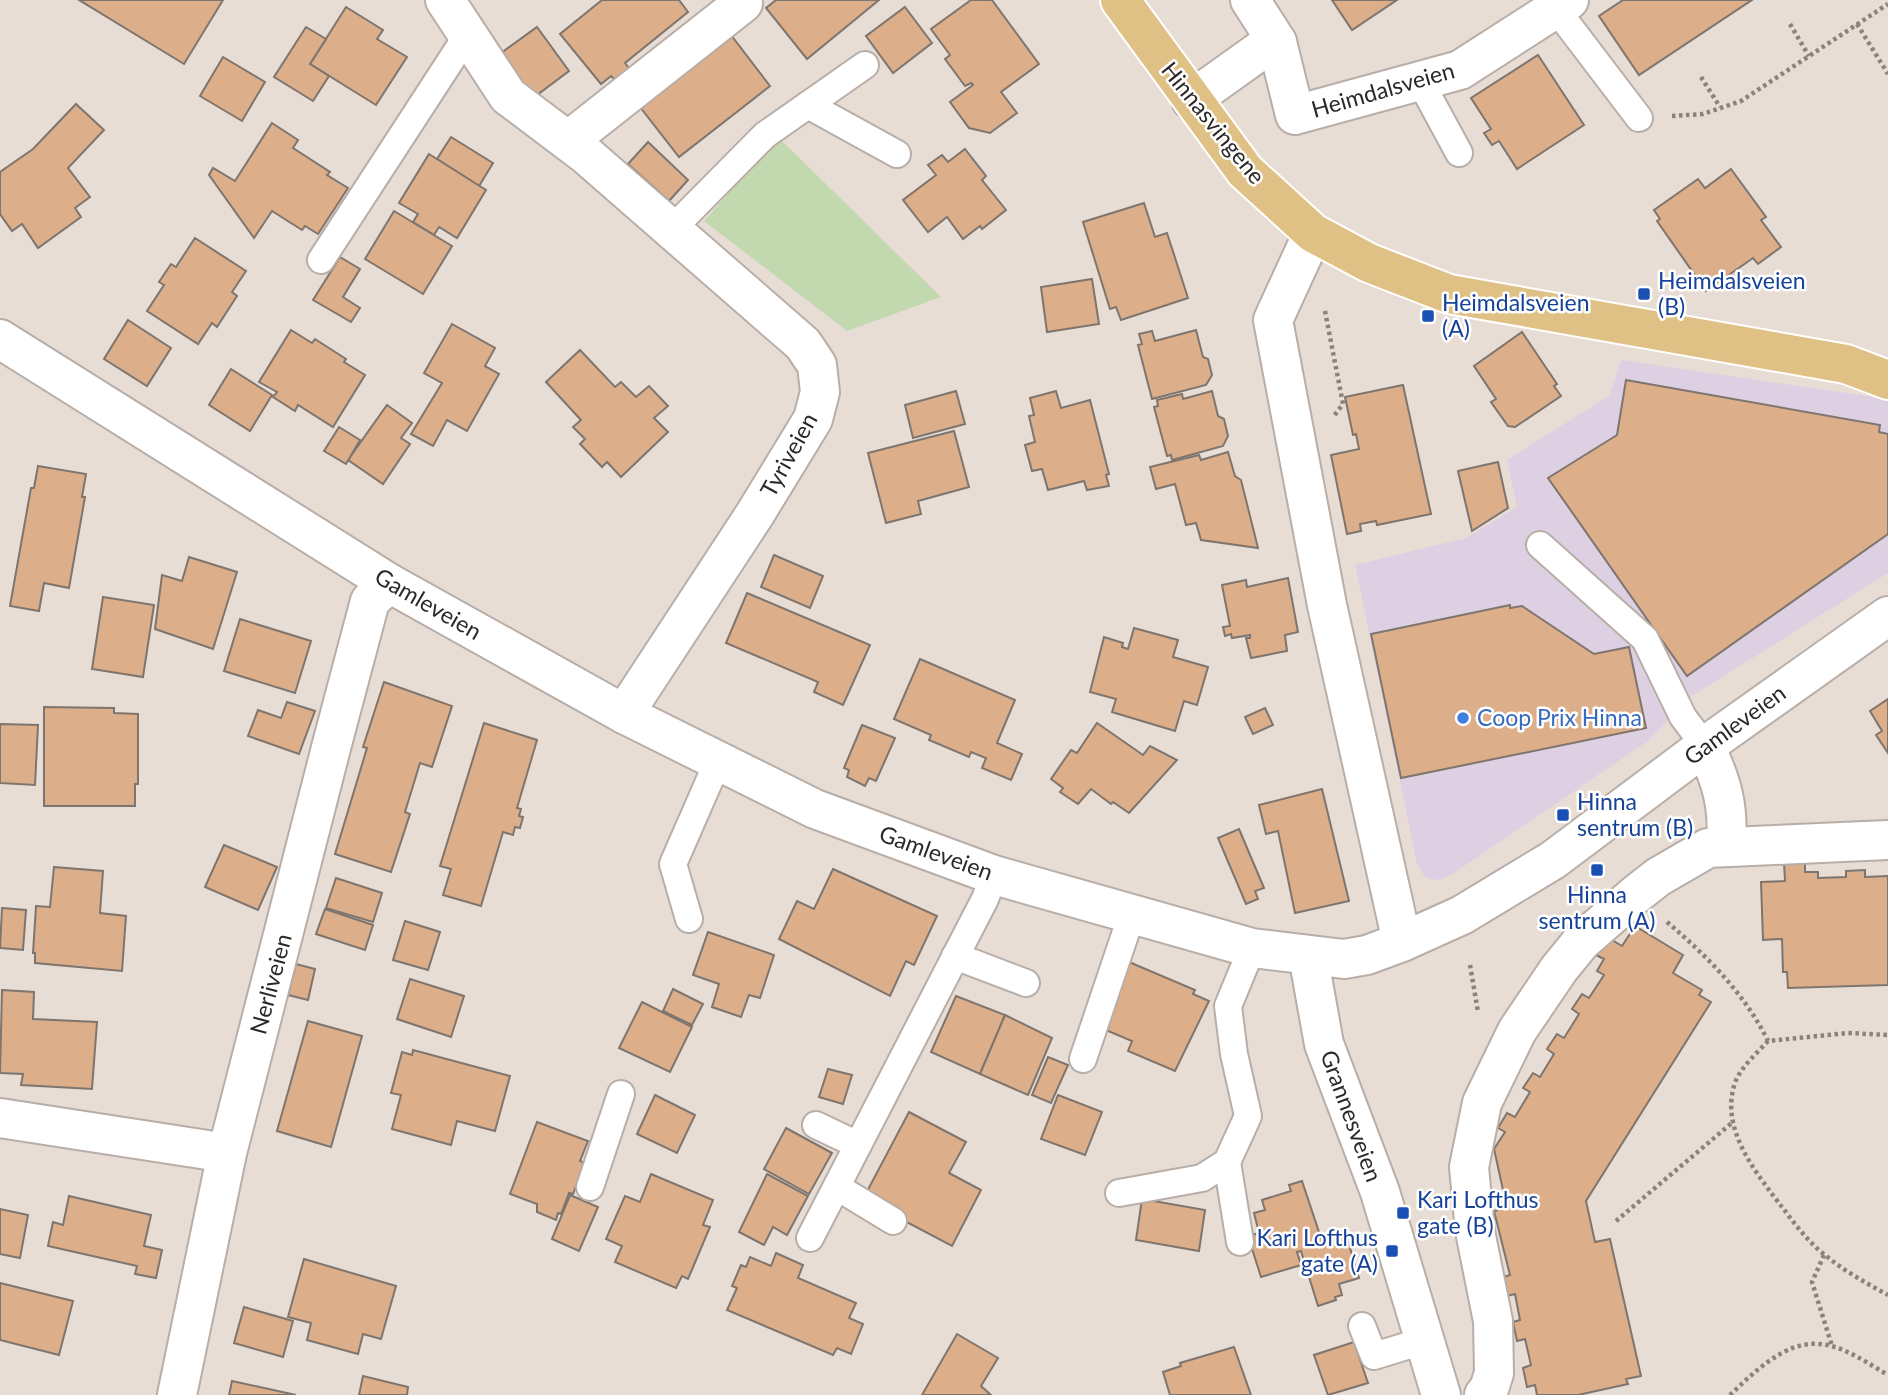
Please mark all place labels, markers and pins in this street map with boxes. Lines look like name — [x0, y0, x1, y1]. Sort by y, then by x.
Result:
place label: Heimdalsveien (B) — [1658, 266, 1806, 320]
marker: Heimdalsveien (B) — [1636, 286, 1652, 302]
place label: Heimdalsveien (A) — [1442, 288, 1590, 342]
marker: Heimdalsveien (A) — [1420, 308, 1436, 324]
place label: Coop Prix Hinna — [1477, 703, 1642, 731]
marker: Coop Prix Hinna — [1455, 710, 1471, 726]
place label: Hinna sentrum (B) — [1577, 787, 1693, 841]
marker: Hinna sentrum (B) — [1555, 807, 1571, 823]
marker: Hinna sentrum (A) — [1589, 862, 1605, 878]
place label: Hinna sentrum (A) — [1539, 880, 1655, 934]
place label: Kari Lofthus gate (B) — [1417, 1185, 1539, 1239]
marker: Kari Lofthus gate (B) — [1395, 1205, 1411, 1221]
place label: Kari Lofthus gate (A) — [1257, 1223, 1378, 1277]
marker: Kari Lofthus gate (A) — [1384, 1243, 1400, 1259]

